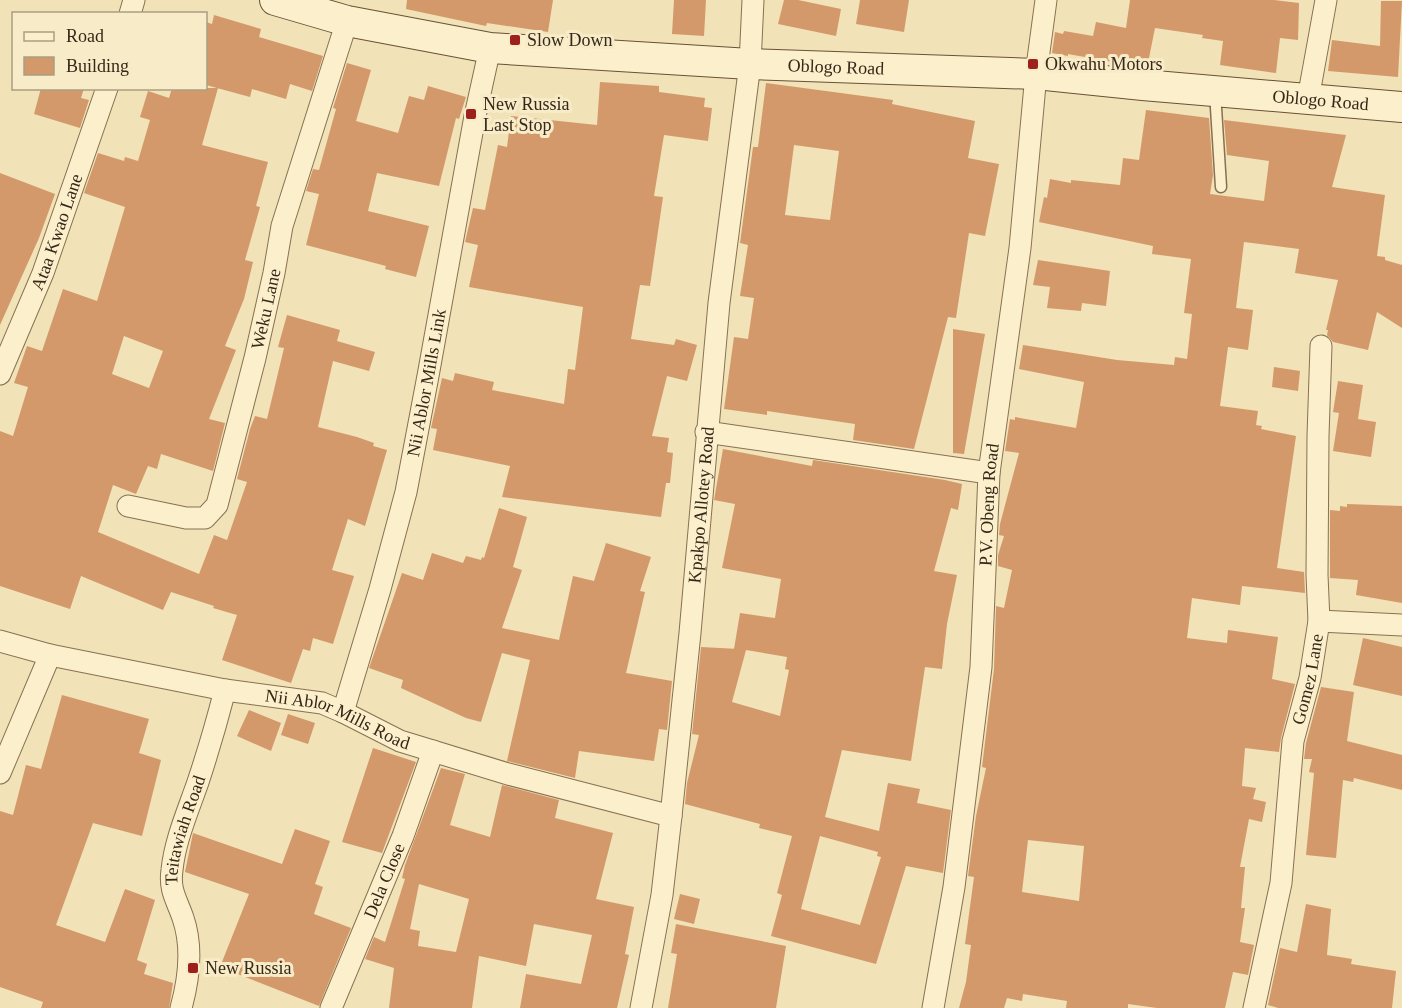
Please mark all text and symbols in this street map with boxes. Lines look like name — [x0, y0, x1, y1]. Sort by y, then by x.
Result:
legend — [12, 12, 207, 90]
text: Road — [66, 26, 104, 46]
place label: Slow Down — [527, 30, 613, 50]
marker: Slow Down — [508, 33, 522, 47]
place label: Okwahu Motors — [1045, 54, 1163, 74]
street label: Oblogo Road — [787, 55, 885, 79]
text: Building — [66, 56, 129, 76]
marker: Okwahu Motors — [1026, 57, 1040, 71]
street label: Oblogo Road — [1272, 86, 1370, 114]
place label: New Russia Last Stop — [483, 94, 570, 135]
marker: New Russia Last Stop — [464, 107, 478, 121]
street label: Ataa Kwao Lane — [27, 171, 87, 293]
street label: Weku Lane — [247, 267, 285, 351]
street label: Nii Ablor Mills Link — [403, 307, 450, 458]
street label: Kpakpo Allotey Road — [684, 426, 718, 584]
street label: P.V. Obeng Road — [975, 442, 1003, 566]
street label: Gomez Lane — [1288, 632, 1327, 727]
street label: Nii Ablor Mills Road — [264, 686, 412, 753]
street label: Teitawiah Road — [161, 773, 209, 885]
street label: Dela Close — [360, 840, 409, 921]
place label: New Russia — [205, 958, 292, 978]
marker: New Russia — [186, 961, 200, 975]

